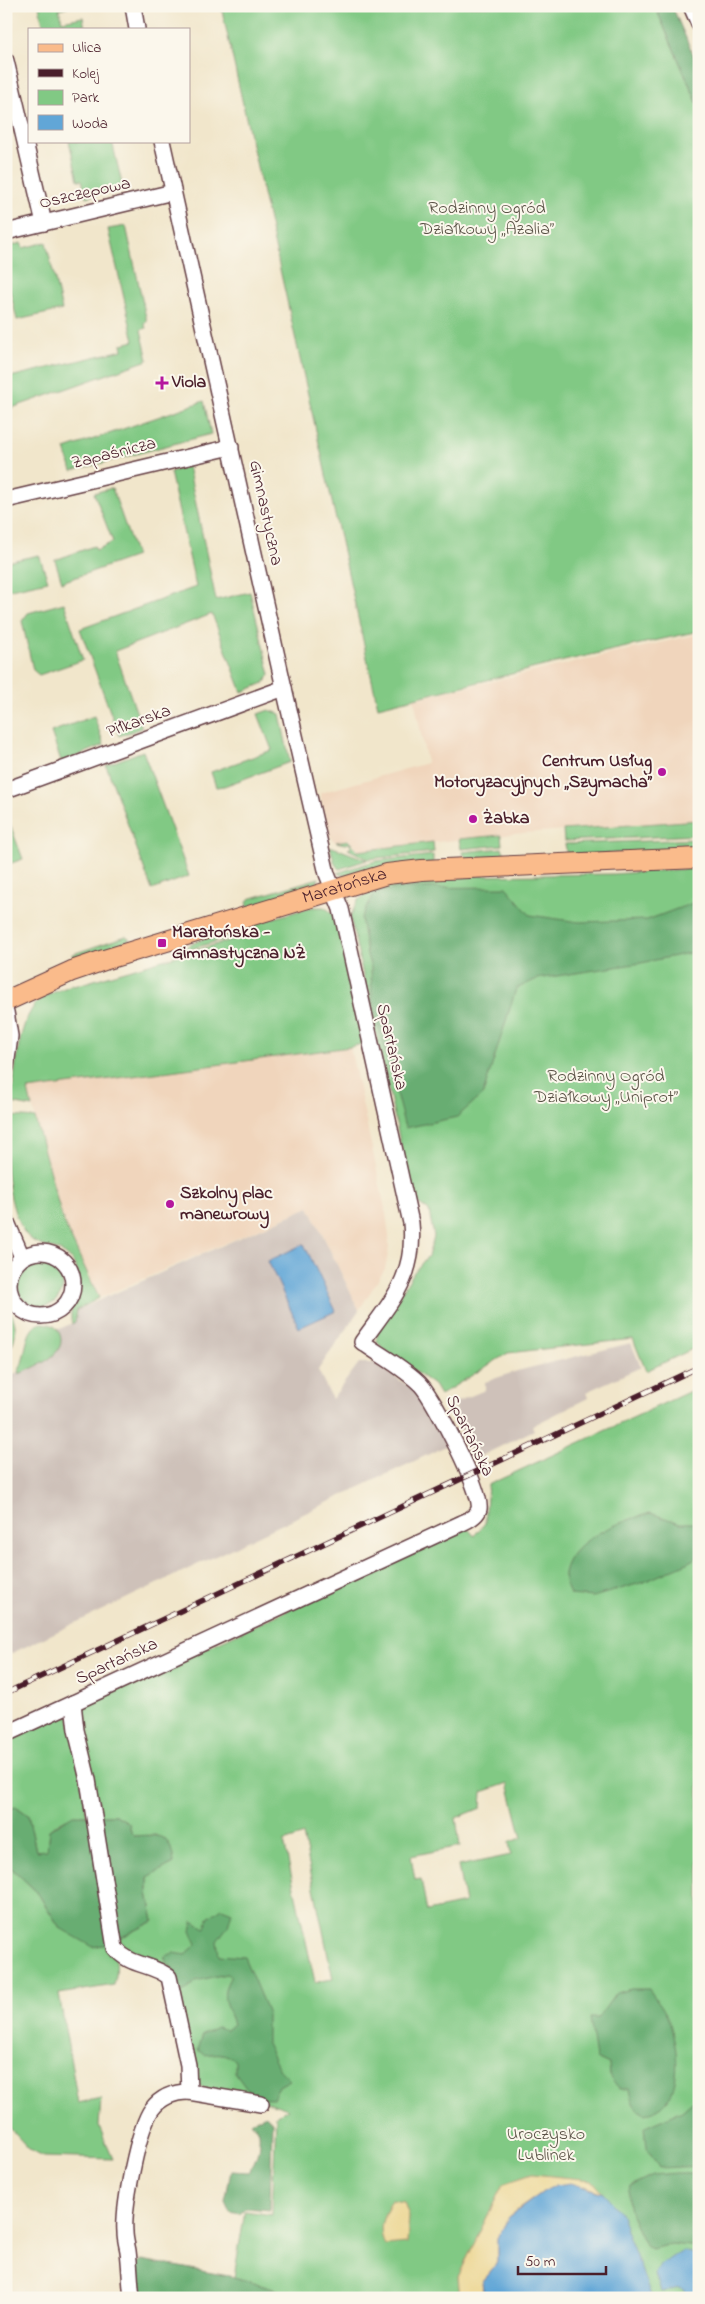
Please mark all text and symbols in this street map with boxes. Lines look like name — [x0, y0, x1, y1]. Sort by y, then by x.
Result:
legend — [28, 28, 190, 142]
text: Ulica — [72, 37, 101, 59]
text: Kolej — [72, 63, 100, 85]
text: Park — [72, 87, 100, 109]
text: Woda — [72, 113, 108, 135]
street label: Oszczepowa — [37, 171, 133, 217]
park label: Rodzinny Ogród Działkowy „Azalia” — [419, 196, 555, 243]
place label: Viola — [171, 370, 206, 396]
marker: Viola — [156, 377, 168, 389]
street label: Zapaśnicza — [69, 431, 159, 477]
street label: Gimnastyczna — [241, 458, 289, 568]
street label: Piłkarska — [103, 698, 175, 746]
place label: Centrum Usług Motoryzacyjnych „Szymacha” — [434, 749, 653, 797]
marker: Centrum Usług Motoryzacyjnych „Szymacha” — [656, 766, 668, 778]
place label: Żabka — [483, 806, 530, 832]
marker: Żabka — [467, 813, 479, 825]
street label: Maratońska — [299, 862, 390, 912]
place label: Maratońska - Gimnastyczna NŻ — [172, 920, 306, 968]
marker: Maratońska - Gimnastyczna NŻ — [156, 937, 168, 949]
street label: Spartańska — [368, 1001, 414, 1093]
park label: Rodzinny Ogród Działkowy „Uniprot” — [533, 1064, 679, 1111]
place label: Szkolny plac manewrowy — [180, 1181, 273, 1229]
marker: Szkolny plac manewrowy — [164, 1198, 176, 1210]
street label: Spartańska — [438, 1391, 500, 1481]
street label: Spartańska — [72, 1632, 162, 1692]
park label: Uroczysko Lublinek — [507, 2122, 585, 2169]
scale bar — [518, 2244, 605, 2276]
text: 50 m — [525, 2251, 556, 2273]

